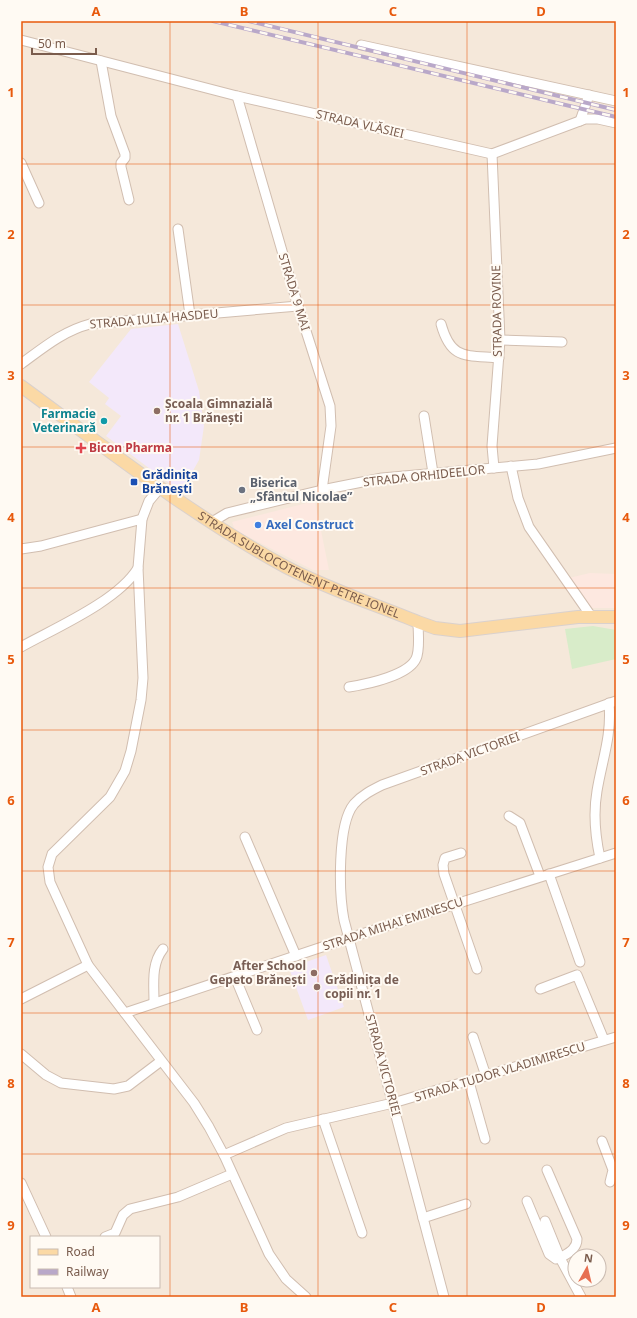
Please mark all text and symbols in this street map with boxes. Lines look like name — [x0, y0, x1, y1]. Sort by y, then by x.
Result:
text: A — [92, 2, 101, 20]
text: B — [240, 2, 248, 20]
text: C — [389, 2, 397, 20]
text: D — [536, 2, 546, 20]
scale bar — [32, 30, 96, 56]
text: 50 m — [38, 35, 66, 52]
text: 1 — [7, 83, 15, 101]
text: 1 — [622, 83, 630, 101]
street label: STRADA VLĂSIEI — [314, 105, 406, 142]
text: 2 — [7, 225, 15, 243]
text: 2 — [622, 225, 630, 243]
street label: STRADA 9 MAI — [275, 251, 314, 333]
street label: STRADA ROVINE — [487, 265, 506, 357]
street label: STRADA IULIA HASDEU — [89, 304, 219, 333]
text: 3 — [7, 366, 15, 384]
text: 3 — [622, 366, 630, 384]
place label: Școala Gimnazială nr. 1 Brănești — [165, 395, 273, 426]
place label: Farmacie Veterinară — [33, 405, 96, 436]
marker: Școala Gimnazială nr. 1 Brănești — [152, 406, 162, 416]
marker: Farmacie Veterinară — [99, 416, 109, 426]
place label: Bicon Pharma — [89, 439, 172, 456]
marker: Bicon Pharma — [76, 443, 86, 453]
street label: STRADA ORHIDEELOR — [362, 461, 486, 490]
place label: Grădinița Brănești — [142, 466, 198, 497]
place label: Biserica „Sfântul Nicolae” — [250, 474, 353, 505]
marker: Grădinița Brănești — [129, 477, 139, 487]
marker: Biserica „Sfântul Nicolae” — [237, 485, 247, 495]
street label: STRADA SUBLOCOTENENT PETRE IONEL — [195, 507, 403, 622]
text: 4 — [7, 508, 15, 526]
text: 4 — [622, 508, 630, 526]
place label: Axel Construct — [266, 516, 354, 533]
marker: Axel Construct — [253, 520, 263, 530]
text: 5 — [7, 650, 15, 668]
text: 5 — [622, 650, 630, 668]
street label: STRADA VICTORIEI — [418, 728, 522, 779]
text: 6 — [7, 791, 15, 809]
text: 6 — [622, 791, 630, 809]
street label: STRADA MIHAI EMINESCU — [320, 893, 465, 954]
text: 7 — [7, 933, 15, 951]
text: 7 — [622, 933, 630, 951]
place label: After School Gepeto Brănești — [209, 957, 306, 988]
marker: After School Gepeto Brănești — [309, 968, 319, 978]
place label: Grădinița de copii nr. 1 — [325, 971, 399, 1002]
marker: Grădinița de copii nr. 1 — [312, 982, 322, 992]
street label: STRADA VICTORIEI — [362, 1012, 405, 1118]
street label: STRADA TUDOR VLADIMIRESCU — [412, 1037, 587, 1106]
text: 8 — [7, 1074, 15, 1092]
text: 8 — [622, 1074, 630, 1092]
text: 9 — [7, 1216, 15, 1234]
text: 9 — [622, 1216, 630, 1234]
legend — [30, 1236, 160, 1288]
text: Road — [66, 1243, 95, 1260]
north arrow — [567, 1248, 607, 1288]
text: N — [583, 1250, 594, 1266]
text: Railway — [66, 1263, 110, 1280]
text: A — [92, 1298, 101, 1316]
text: B — [240, 1298, 248, 1316]
text: C — [389, 1298, 397, 1316]
text: D — [536, 1298, 546, 1316]

